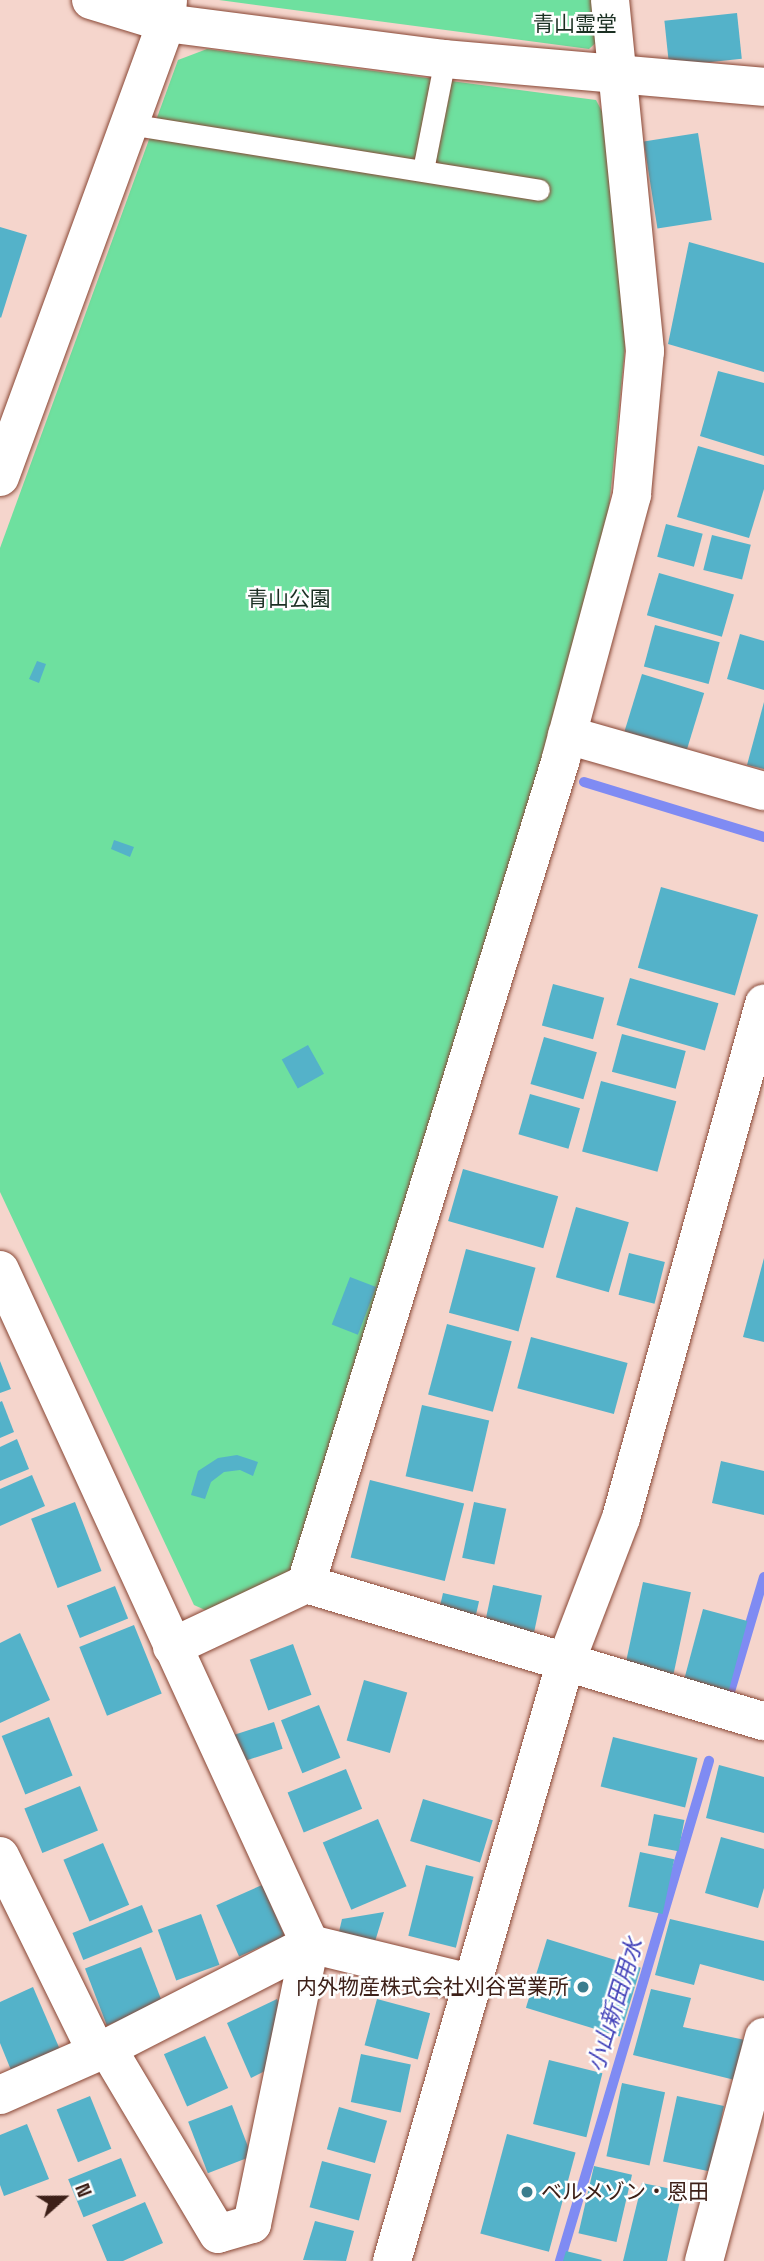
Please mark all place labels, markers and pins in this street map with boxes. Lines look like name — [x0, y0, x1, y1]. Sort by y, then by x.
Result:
place label: 内外物産株式会社刈谷営業所 — [296, 1974, 569, 2000]
marker: 内外物産株式会社刈谷営業所 — [575, 1979, 591, 1995]
place label: ベルメゾン・恩田 — [541, 2179, 709, 2205]
marker: ベルメゾン・恩田 — [519, 2184, 535, 2200]

